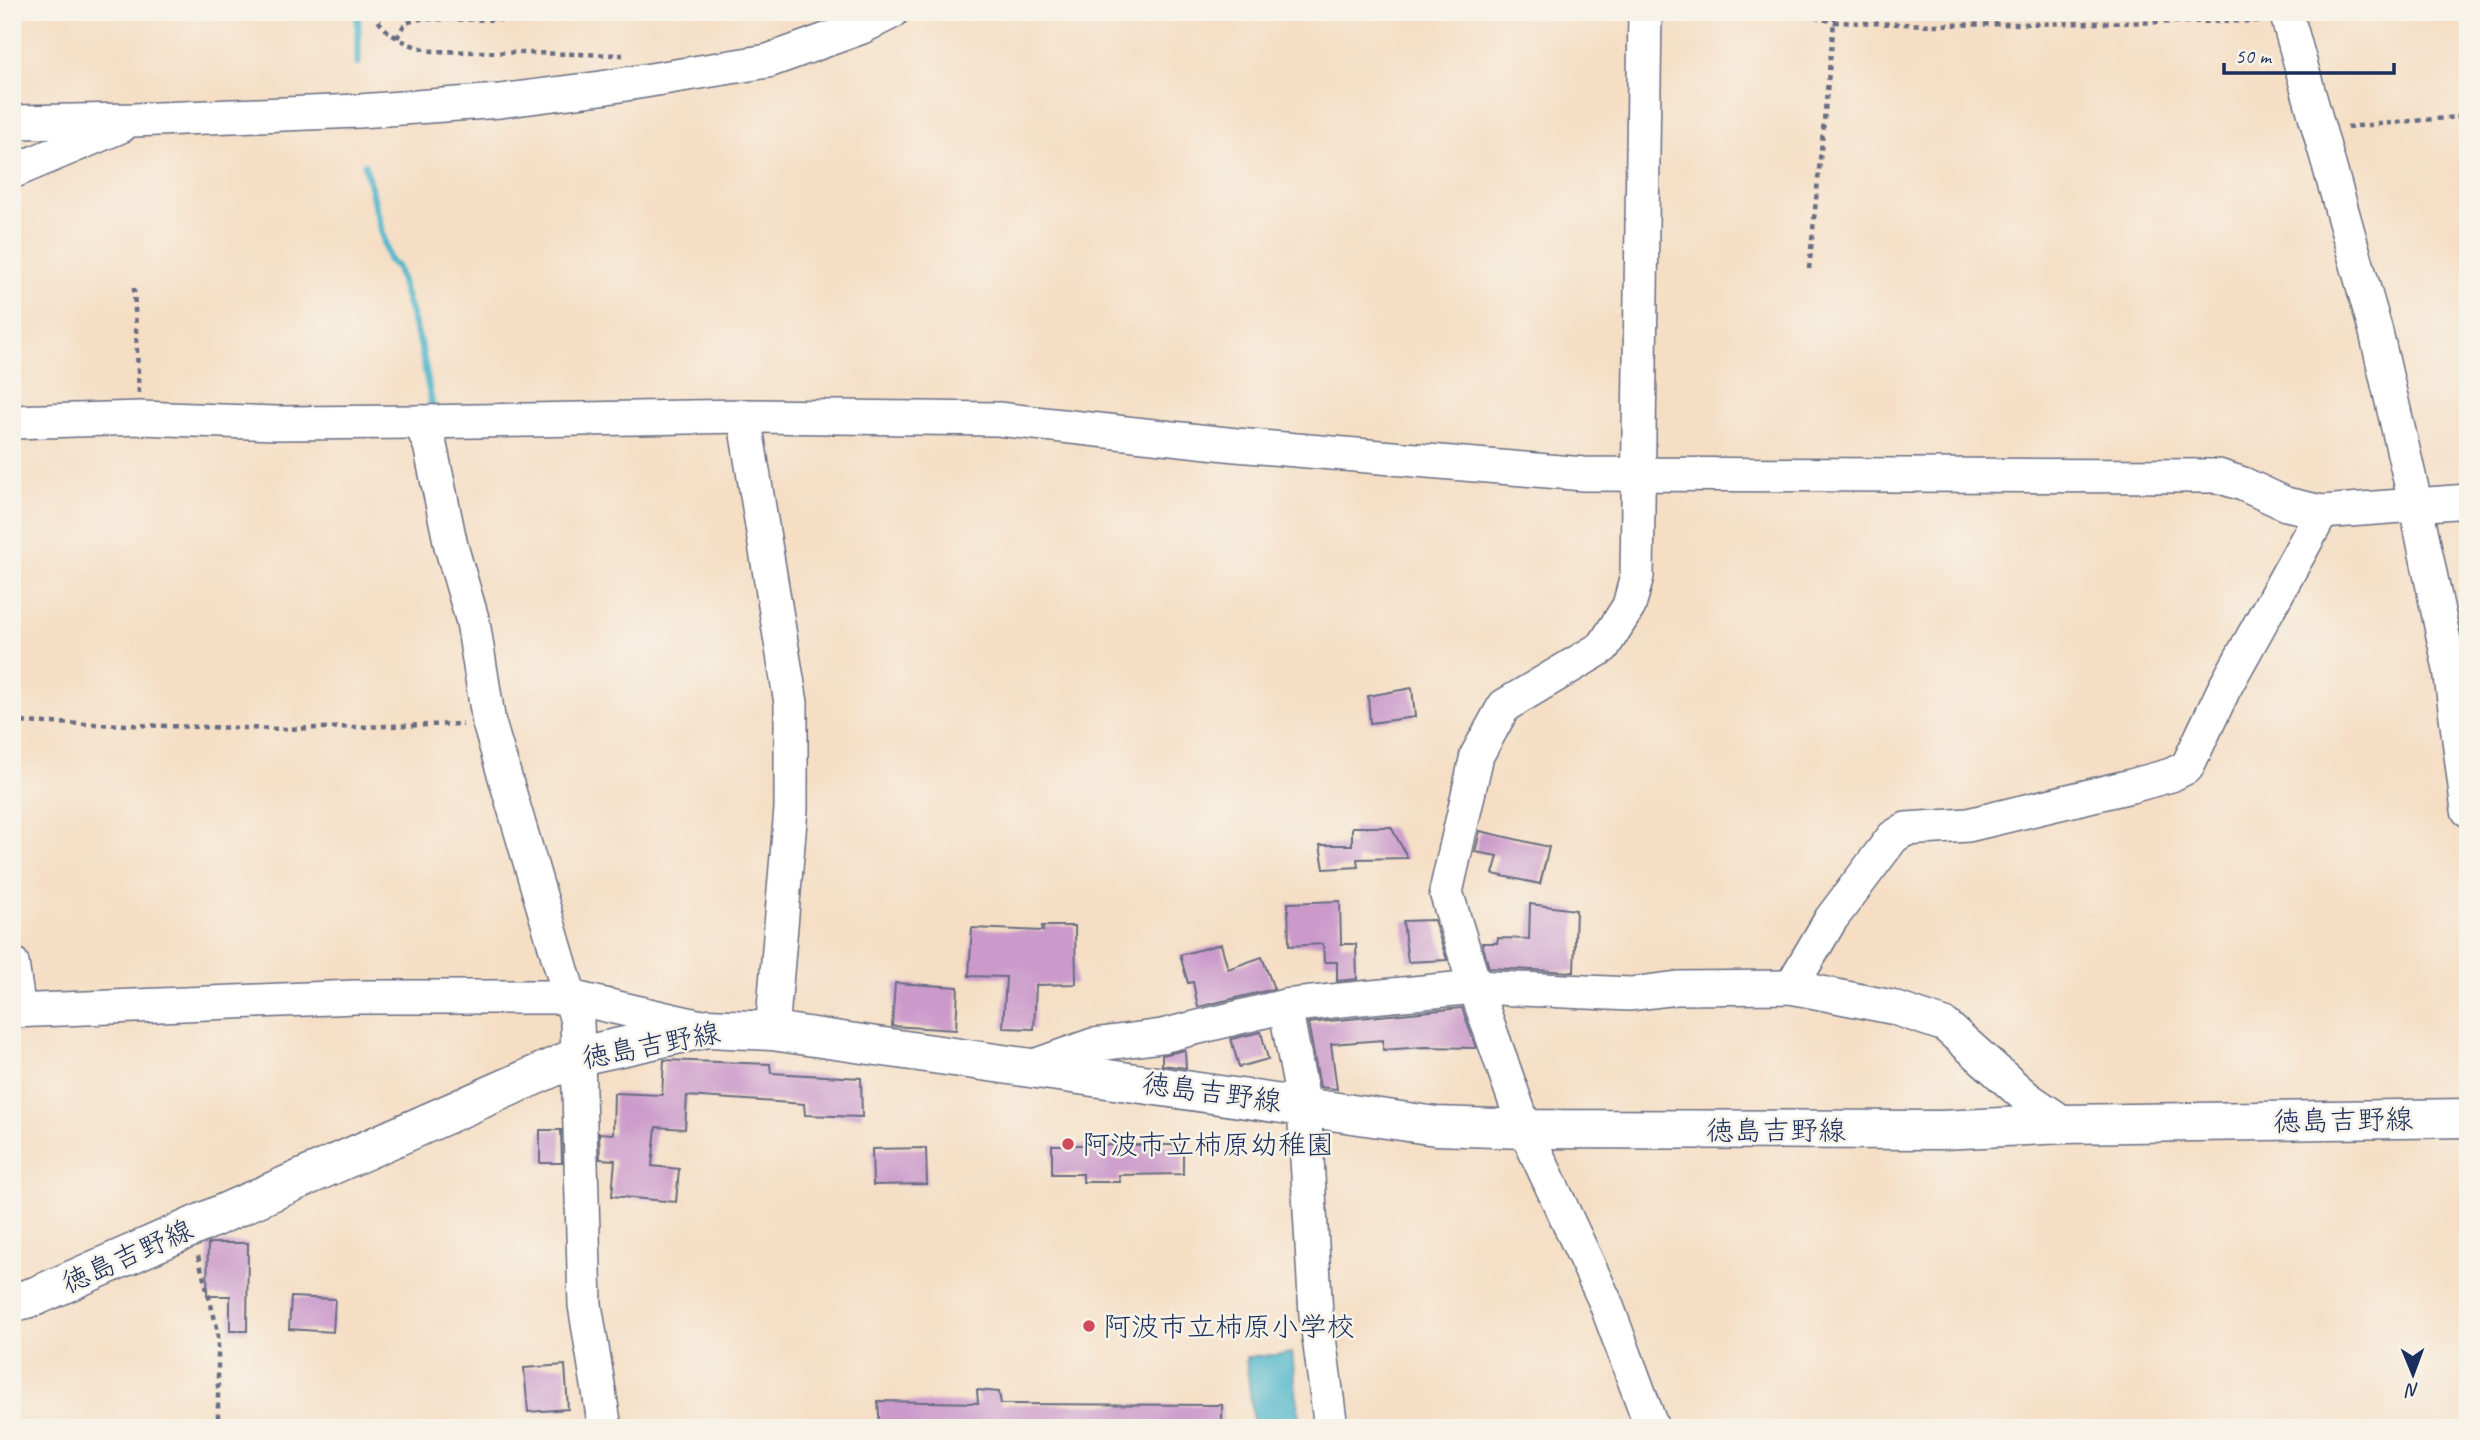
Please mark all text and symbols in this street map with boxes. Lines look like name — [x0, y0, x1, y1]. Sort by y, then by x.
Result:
scale bar — [2224, 32, 2394, 76]
text: 50 m — [2235, 43, 2273, 69]
street label: 徳島吉野線 — [579, 1014, 723, 1076]
street label: 徳島吉野線 — [1140, 1065, 1284, 1119]
street label: 徳島吉野線 — [2273, 1101, 2413, 1139]
street label: 徳島吉野線 — [1706, 1113, 1846, 1148]
place label: 阿波市立柿原幼稚園 — [1082, 1127, 1334, 1162]
marker: 阿波市立柿原幼稚園 — [1060, 1136, 1076, 1152]
street label: 徳島吉野線 — [56, 1212, 198, 1300]
place label: 阿波市立柿原小学校 — [1103, 1309, 1355, 1344]
marker: 阿波市立柿原小学校 — [1081, 1318, 1097, 1334]
north arrow — [2378, 1338, 2448, 1408]
text: N — [2404, 1378, 2419, 1402]

